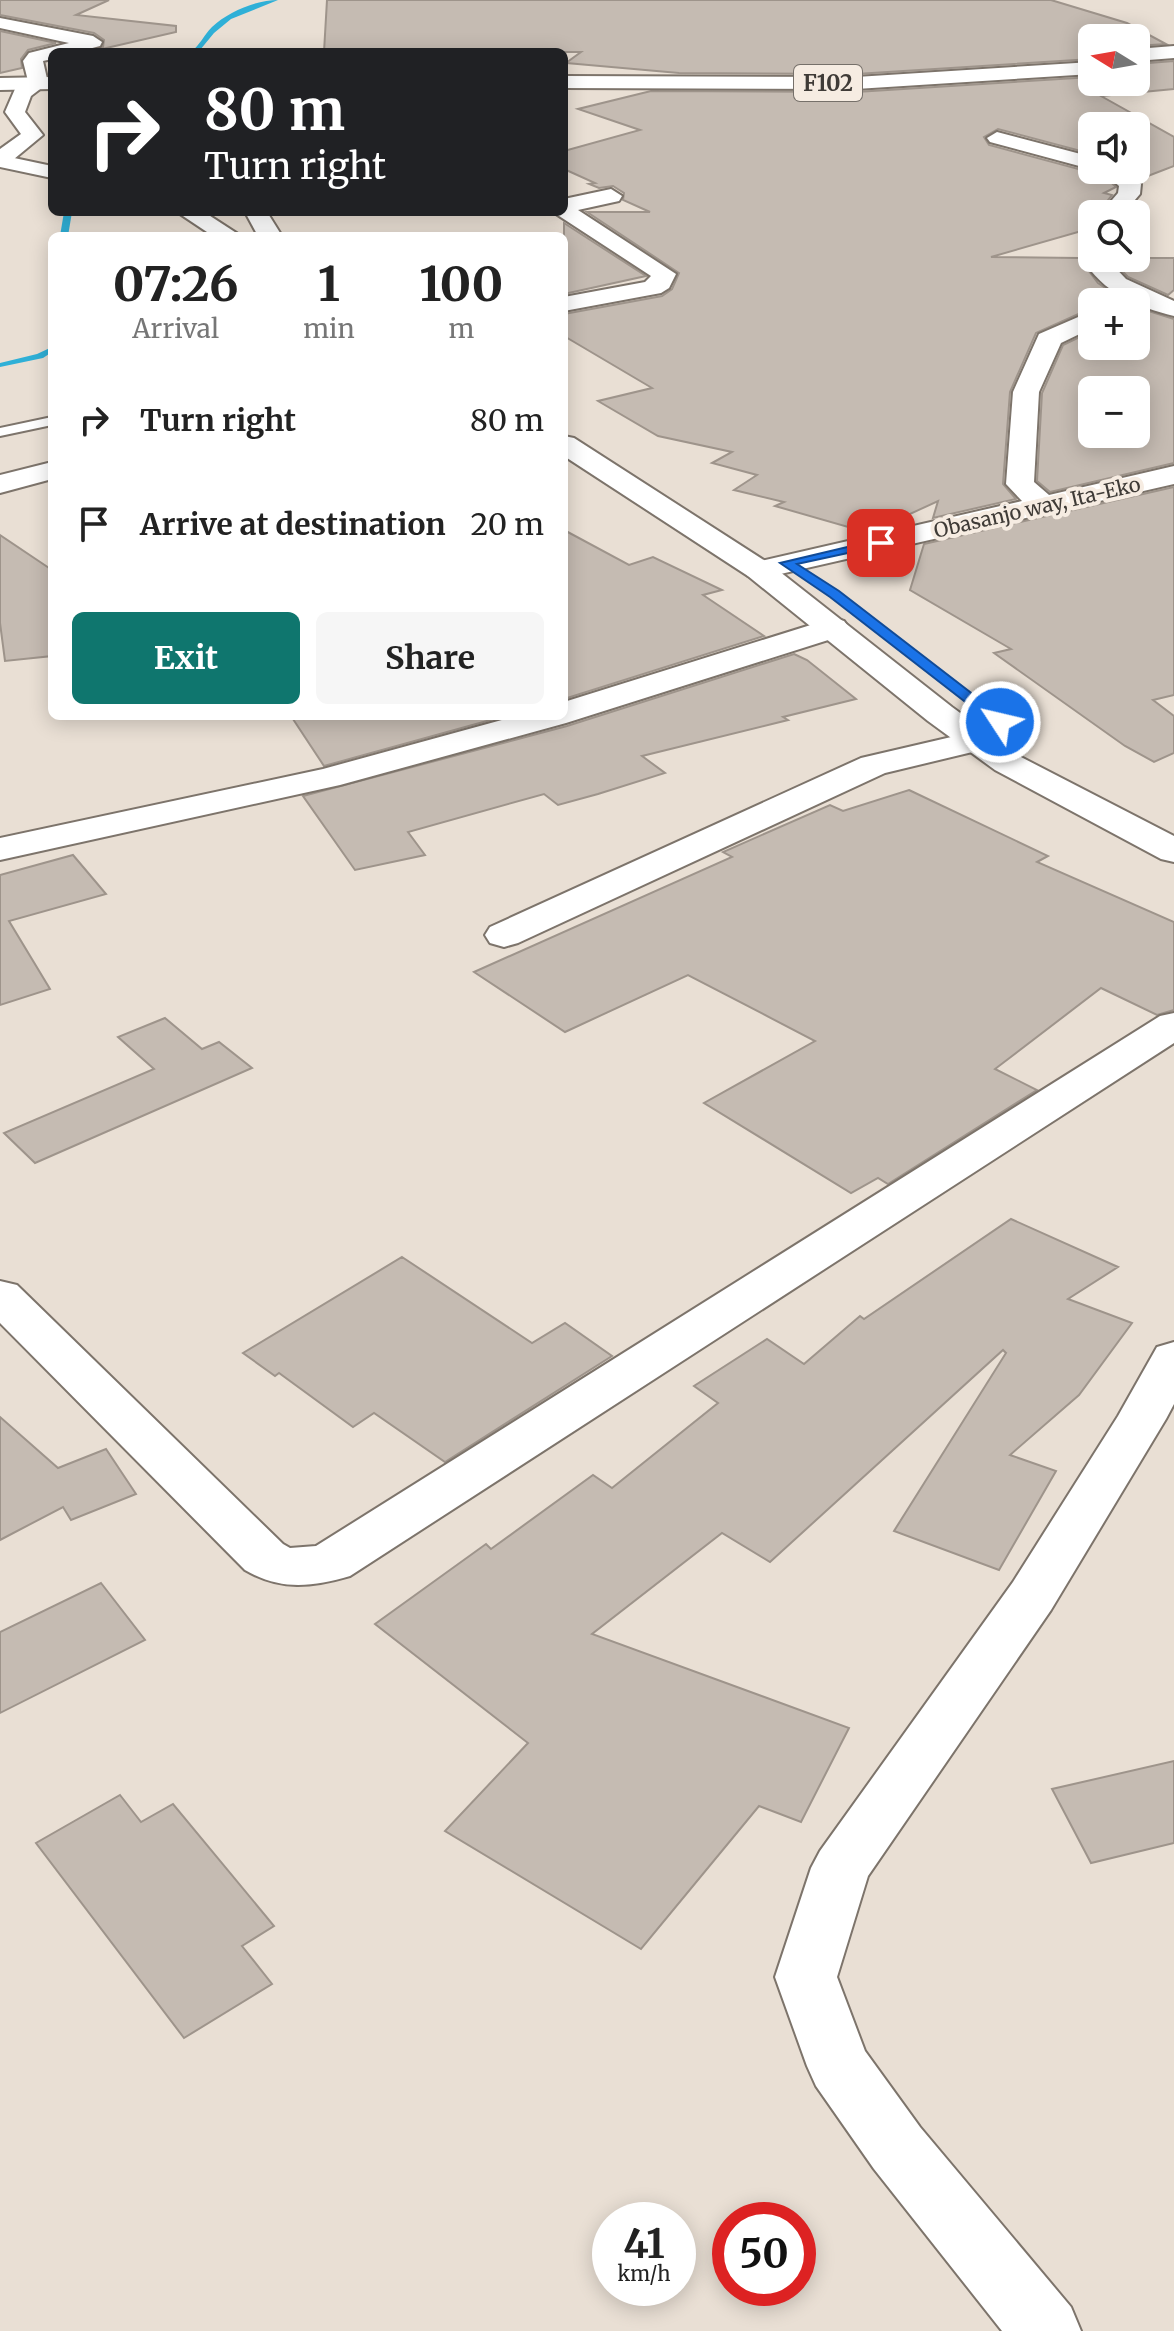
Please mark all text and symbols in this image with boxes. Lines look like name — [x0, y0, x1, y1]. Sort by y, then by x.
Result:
north arrow — [1078, 24, 1150, 96]
map controls — [1078, 24, 1150, 448]
road number: F102 — [794, 65, 862, 101]
text: 80 m — [204, 75, 345, 145]
icon: right — [72, 80, 176, 184]
button: sound — [1078, 112, 1150, 184]
text: Turn right — [204, 144, 386, 189]
button: search — [1078, 200, 1150, 272]
text: 07:26 — [113, 254, 239, 314]
text: 1 — [318, 254, 340, 314]
text: 100 — [419, 254, 503, 314]
button: + — [1078, 288, 1150, 360]
text: Arrival — [132, 312, 219, 345]
text: min — [303, 312, 355, 345]
text: m — [448, 312, 474, 345]
button: − — [1078, 376, 1150, 448]
icon: right — [72, 398, 116, 442]
text: Turn right — [140, 401, 296, 439]
text: 80 m — [470, 401, 544, 439]
street label: Obasanjo way, Ita-Eko — [931, 471, 1143, 543]
icon: arrive — [72, 502, 116, 546]
text: Arrive at destination — [140, 505, 446, 543]
text: 20 m — [471, 505, 544, 543]
pin — [847, 509, 915, 577]
icon: arrive — [859, 521, 903, 565]
button: Exit — [72, 612, 300, 704]
button: Share — [316, 612, 544, 704]
position arrow — [958, 680, 1042, 764]
speed limit sign: 50 — [712, 2202, 816, 2306]
text: 41 — [623, 2219, 665, 2269]
text: km/h — [618, 2261, 670, 2286]

